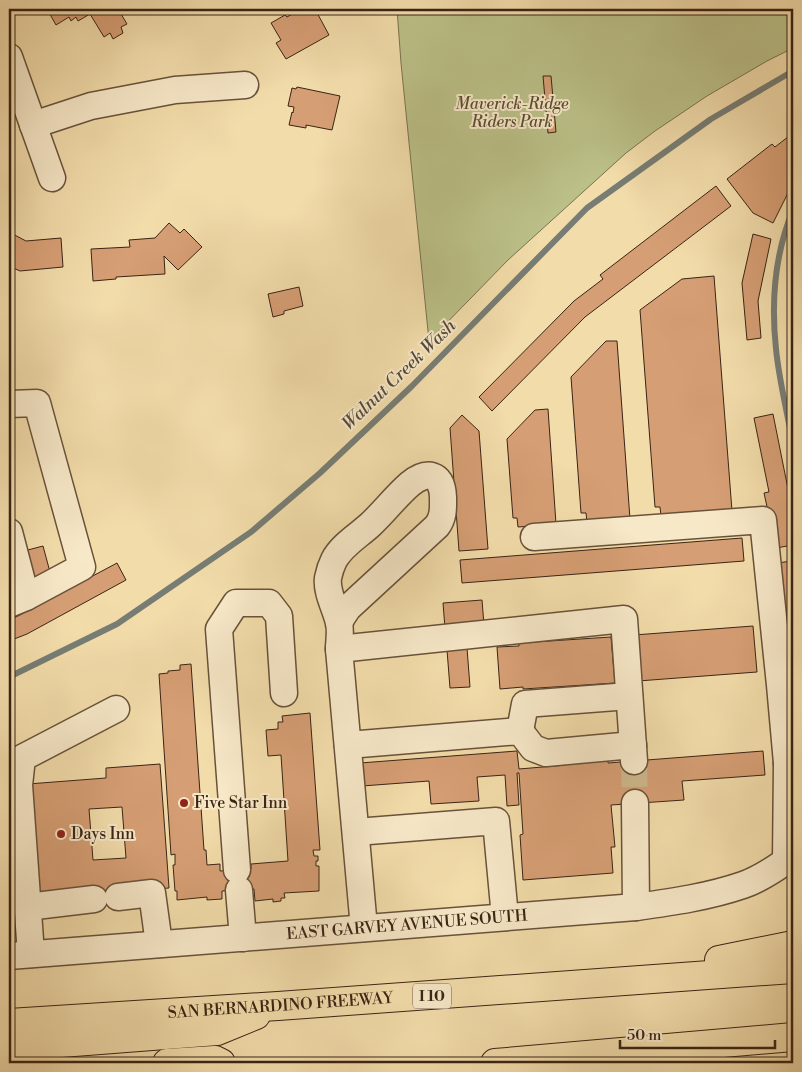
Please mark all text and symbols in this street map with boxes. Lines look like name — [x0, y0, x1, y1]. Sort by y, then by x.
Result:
park label: Maverick-Ridge Riders Park — [456, 94, 569, 132]
water label: Walnut Creek Wash — [337, 314, 462, 435]
place label: Five Star Inn — [194, 793, 288, 813]
marker: Five Star Inn — [178, 797, 190, 809]
place label: Days Inn — [71, 824, 135, 844]
marker: Days Inn — [55, 828, 67, 840]
street label: EAST GARVEY AVENUE SOUTH — [286, 906, 528, 944]
road number: I 10 — [413, 984, 451, 1008]
street label: SAN BERNARDINO FREEWAY — [167, 988, 395, 1023]
scale bar — [620, 1017, 774, 1049]
text: 50 m — [627, 1026, 661, 1045]

